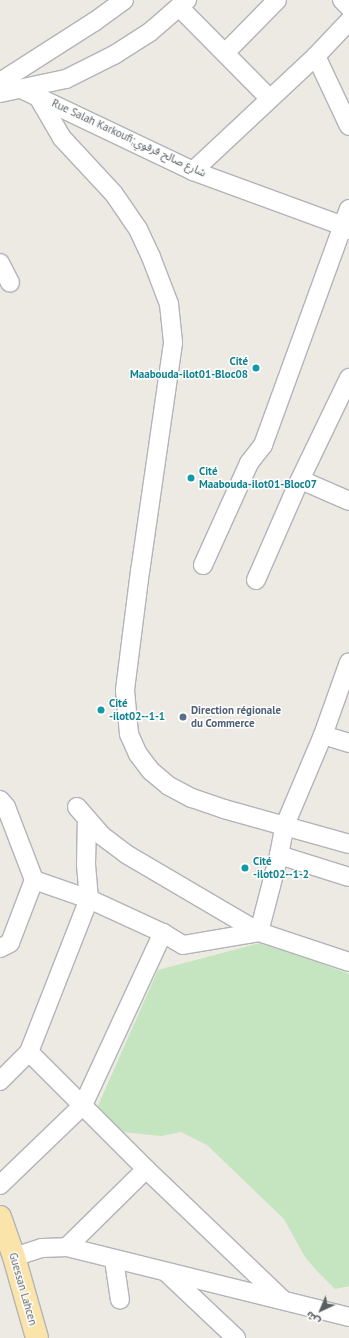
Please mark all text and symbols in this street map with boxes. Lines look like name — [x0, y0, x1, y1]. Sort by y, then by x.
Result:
street label: Rue Salah Karkoufi;شارع صالح قرقوي — [50, 96, 208, 180]
place label: Cité Maabouda-ilot01-Bloc08 — [130, 355, 248, 381]
marker: Cité Maabouda-ilot01-Bloc08 — [251, 363, 261, 373]
place label: Cité Maabouda-ilot01-Bloc07 — [199, 465, 317, 491]
marker: Cité Maabouda-ilot01-Bloc07 — [186, 473, 196, 483]
place label: Cité -ilot02--1-1 — [109, 697, 165, 723]
place label: Direction régionale du Commerce — [191, 704, 281, 730]
marker: Cité -ilot02--1-1 — [96, 705, 106, 715]
marker: Direction régionale du Commerce — [178, 712, 188, 722]
place label: Cité -ilot02--1-2 — [253, 855, 309, 881]
marker: Cité -ilot02--1-2 — [240, 863, 250, 873]
street label: Guessan Lahcen — [6, 1251, 40, 1327]
north arrow — [301, 1290, 341, 1330]
text: ش — [302, 1308, 323, 1329]

